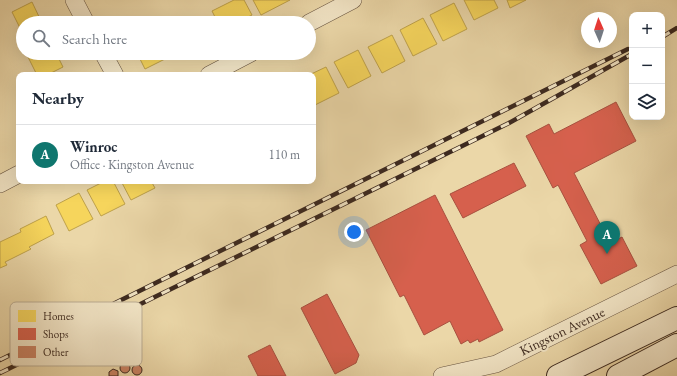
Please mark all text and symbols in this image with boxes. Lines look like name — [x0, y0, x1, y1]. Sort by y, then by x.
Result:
north arrow — [581, 12, 617, 48]
map controls — [629, 12, 665, 120]
button: + — [629, 12, 665, 48]
search box — [16, 16, 316, 60]
icon: search — [30, 27, 52, 49]
text: Search here — [62, 29, 127, 48]
button: − — [629, 48, 665, 84]
button: layers — [629, 84, 665, 120]
text: Nearby — [32, 87, 84, 109]
text: Winroc — [70, 137, 118, 156]
text: A — [40, 146, 50, 163]
text: 110 m — [269, 146, 300, 163]
text: Office · Kingston Avenue — [70, 156, 194, 173]
pin: A — [594, 221, 620, 254]
your location — [344, 222, 364, 242]
legend — [10, 302, 142, 366]
street label: Kingston Avenue — [516, 302, 608, 359]
text: Homes — [43, 309, 74, 323]
text: Shops — [43, 327, 69, 341]
text: Other — [43, 345, 69, 359]

